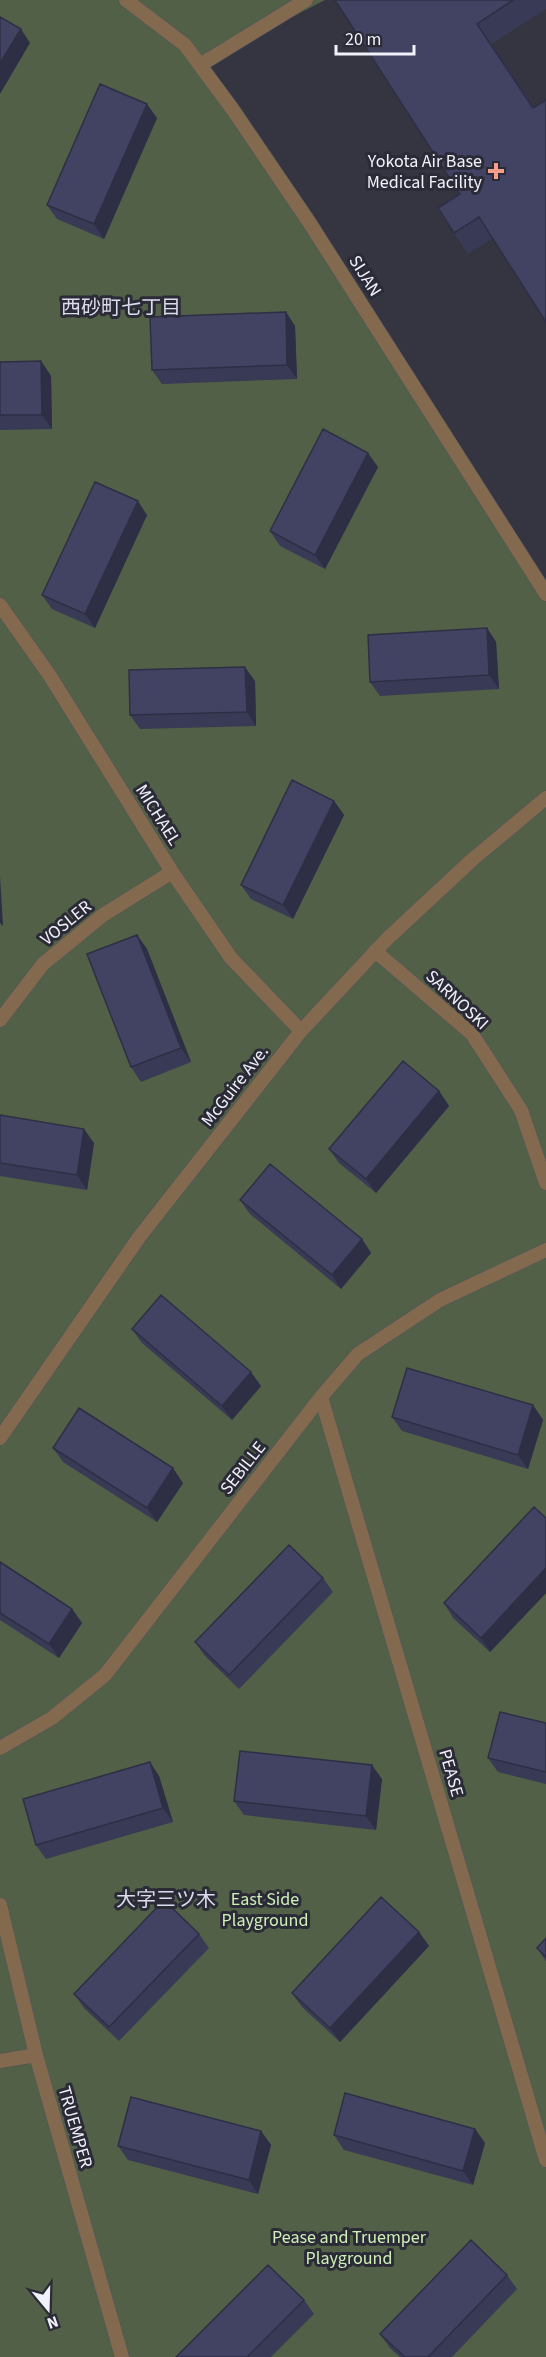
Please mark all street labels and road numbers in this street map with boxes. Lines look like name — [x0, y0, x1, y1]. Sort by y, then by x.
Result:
street label: SIJAN — [343, 251, 387, 301]
street label: MICHAEL — [129, 780, 187, 851]
street label: VOSLER — [35, 895, 97, 951]
street label: SARNOSKI — [420, 964, 494, 1036]
street label: McGuire Ave. — [195, 1040, 275, 1132]
street label: SEBILLE — [214, 1436, 272, 1500]
street label: PEASE — [432, 1746, 470, 1800]
street label: TRUEMPER — [51, 2083, 99, 2171]

